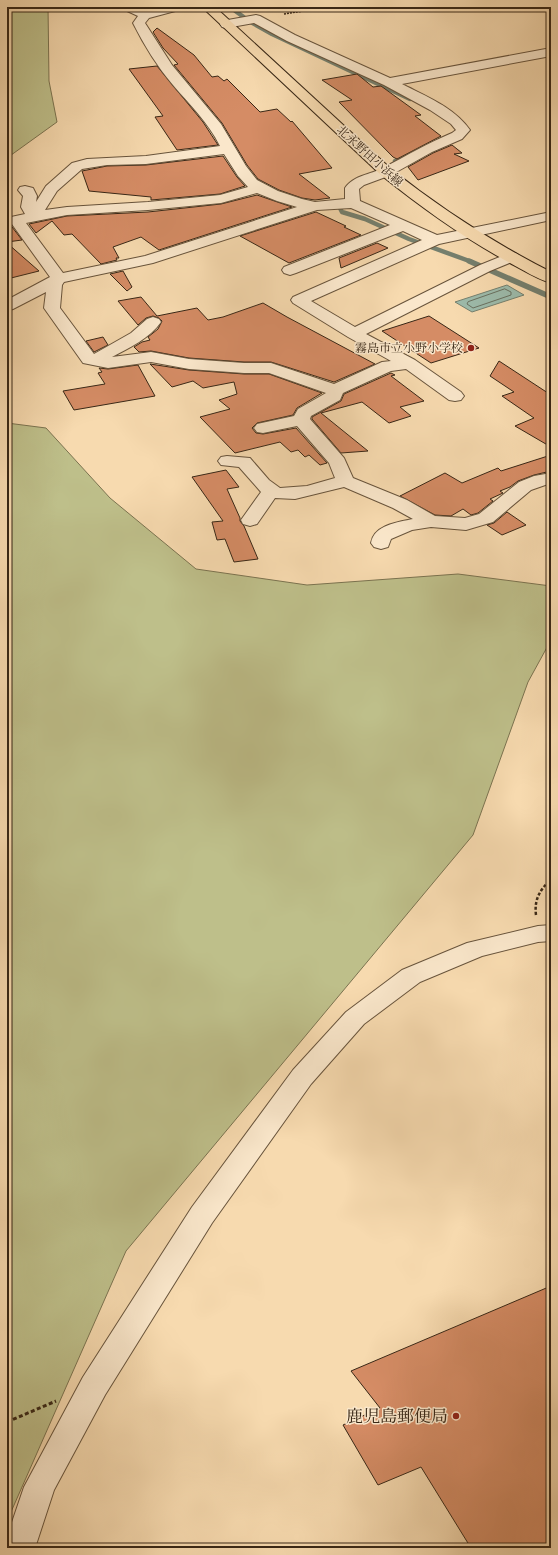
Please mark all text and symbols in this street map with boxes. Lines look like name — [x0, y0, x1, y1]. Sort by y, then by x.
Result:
street label: 北永野田小浜線 — [333, 123, 406, 191]
place label: 霧島市立小野小学校 — [355, 341, 463, 357]
marker: 霧島市立小野小学校 — [466, 343, 476, 353]
place label: 鹿児島郵便局 — [346, 1406, 448, 1429]
marker: 鹿児島郵便局 — [451, 1411, 461, 1421]

